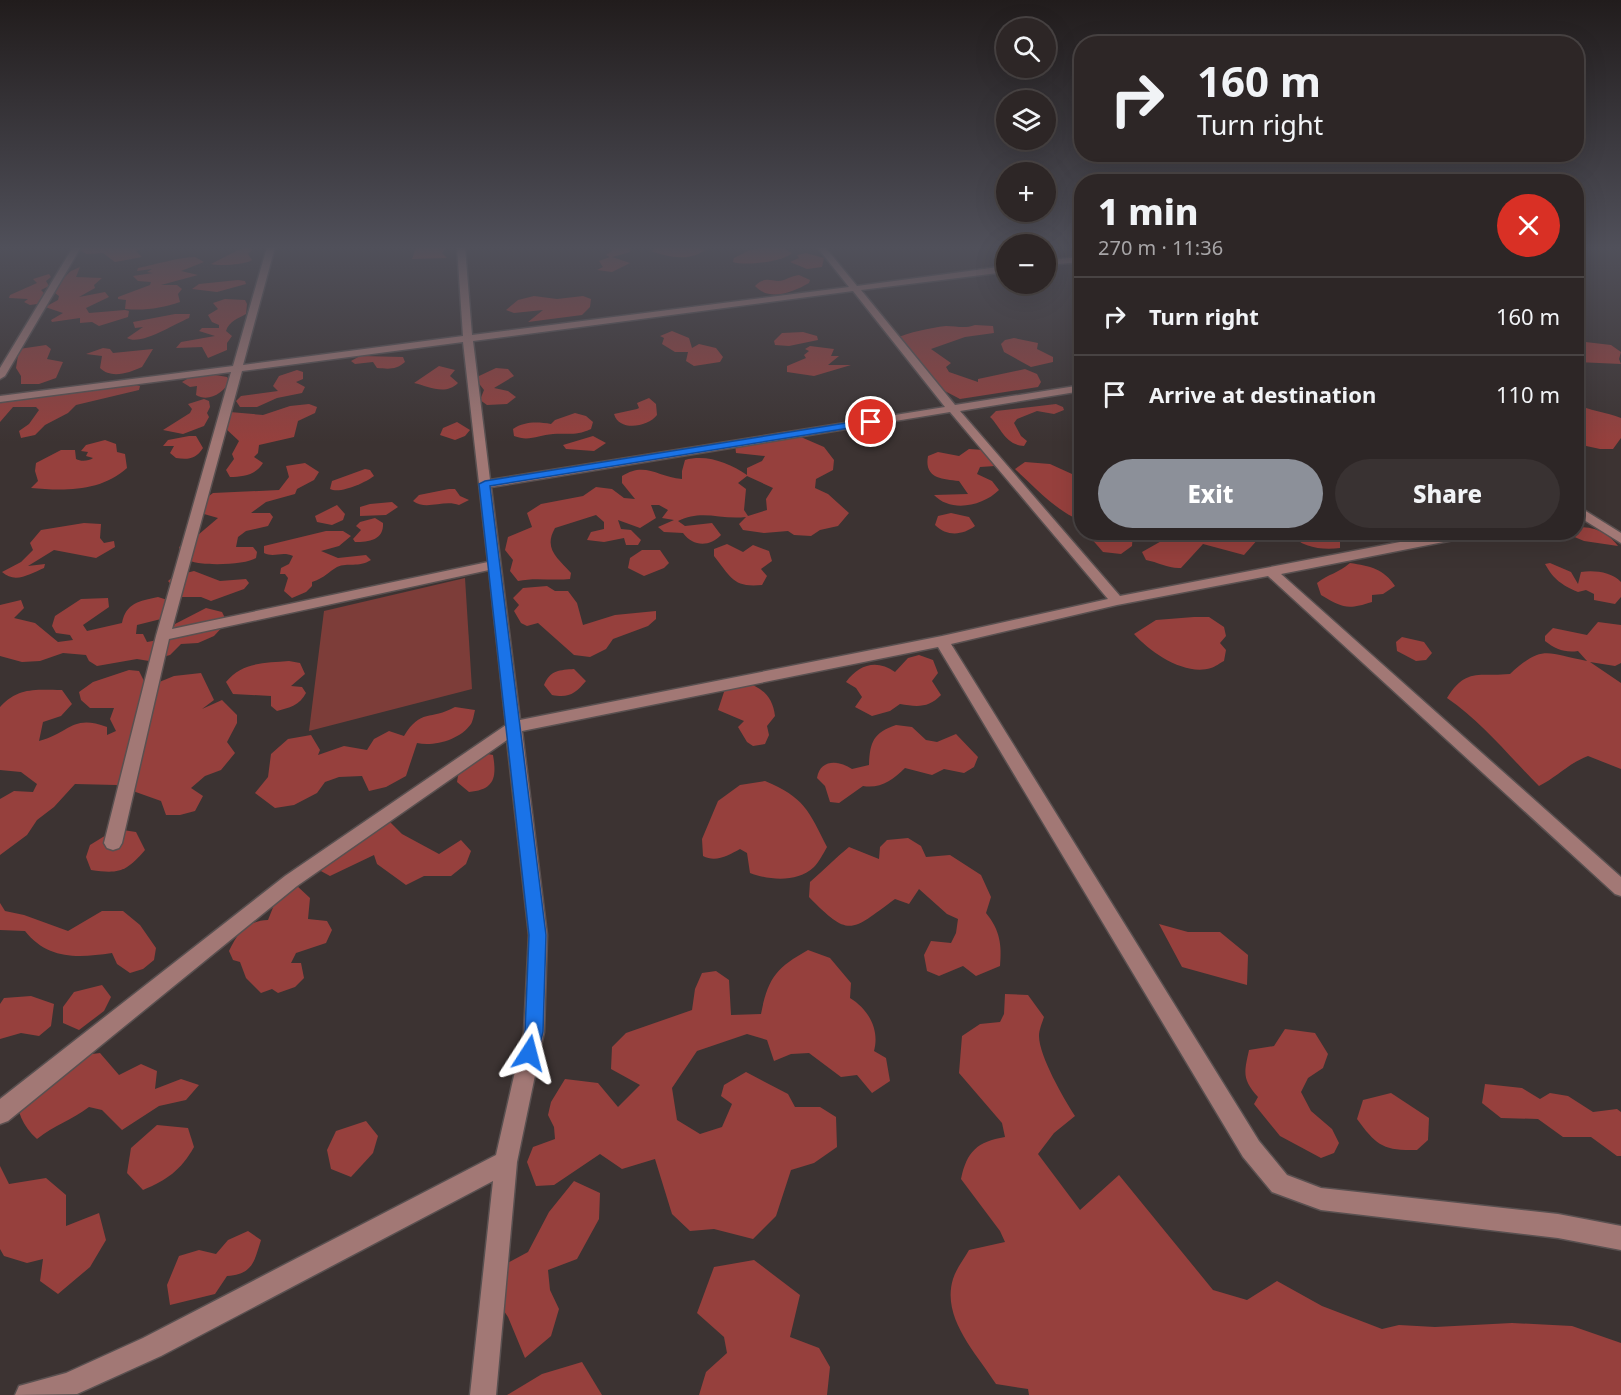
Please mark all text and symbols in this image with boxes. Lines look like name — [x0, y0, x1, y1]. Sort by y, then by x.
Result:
map controls — [996, 18, 1056, 294]
button: search — [996, 18, 1056, 78]
text: 160 m — [1197, 52, 1321, 109]
icon: right — [1098, 60, 1176, 138]
button: layers — [996, 90, 1056, 150]
text: Turn right — [1197, 106, 1323, 143]
button: + — [996, 162, 1056, 222]
text: 1 min — [1098, 187, 1199, 236]
button: close — [1497, 194, 1560, 257]
button: − — [996, 234, 1056, 294]
text: 270 m · 11:36 — [1098, 234, 1223, 261]
icon: right — [1098, 300, 1131, 333]
text: Turn right — [1149, 301, 1259, 331]
text: 160 m — [1496, 301, 1560, 331]
icon: arrive — [1098, 378, 1131, 411]
text: Arrive at destination — [1149, 379, 1376, 409]
text: 110 m — [1496, 379, 1560, 409]
pin — [845, 396, 896, 447]
icon: arrive — [854, 405, 887, 438]
button: Exit — [1098, 459, 1323, 528]
button: Share — [1335, 459, 1560, 528]
position arrow — [497, 1021, 561, 1085]

